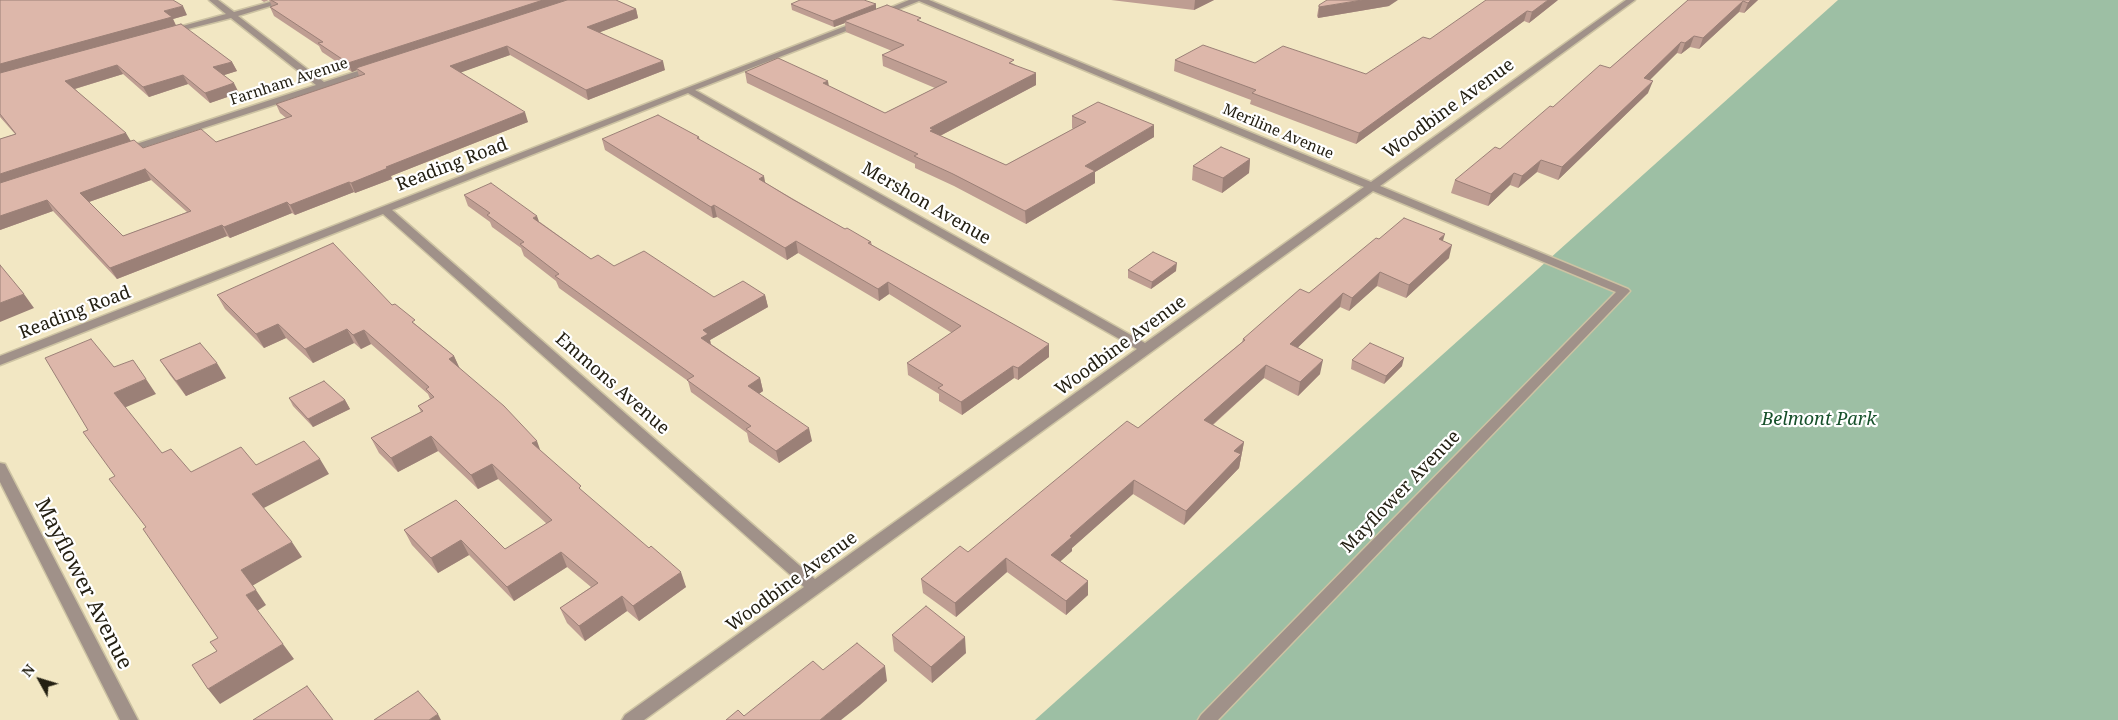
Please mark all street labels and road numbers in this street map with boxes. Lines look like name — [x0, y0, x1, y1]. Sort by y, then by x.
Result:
street label: Farnham Avenue — [228, 54, 350, 110]
street label: Woodbine Avenue — [1379, 54, 1519, 164]
street label: Meriline Avenue — [1220, 101, 1336, 163]
street label: Reading Road — [393, 134, 511, 196]
street label: Mershon Avenue — [858, 158, 994, 250]
street label: Reading Road — [16, 282, 134, 344]
street label: Woodbine Avenue — [1051, 291, 1191, 401]
street label: Emmons Avenue — [550, 328, 674, 440]
street label: Mayflower Avenue — [1337, 426, 1465, 558]
street label: Mayflower Avenue — [29, 494, 137, 674]
street label: Woodbine Avenue — [722, 527, 862, 637]

